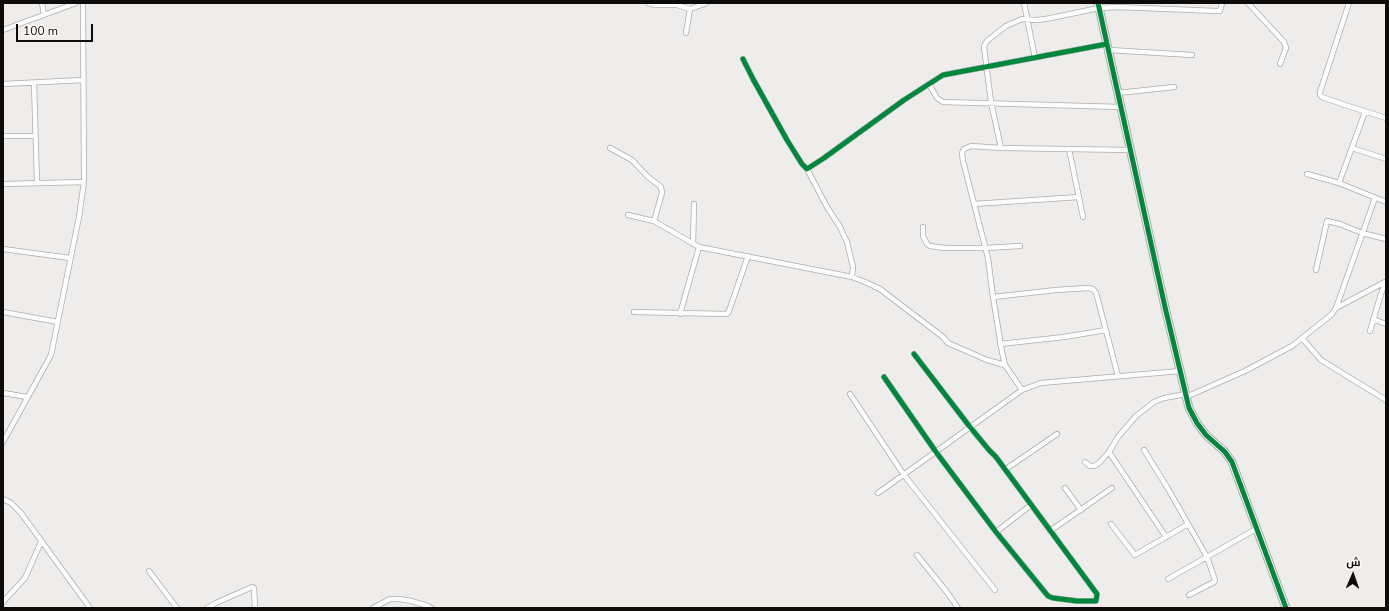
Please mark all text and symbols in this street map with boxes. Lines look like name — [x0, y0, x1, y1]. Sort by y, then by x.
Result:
scale bar — [18, 16, 95, 42]
text: 100 m — [23, 23, 58, 39]
north arrow — [1333, 555, 1373, 595]
text: ش — [1346, 555, 1361, 570]

